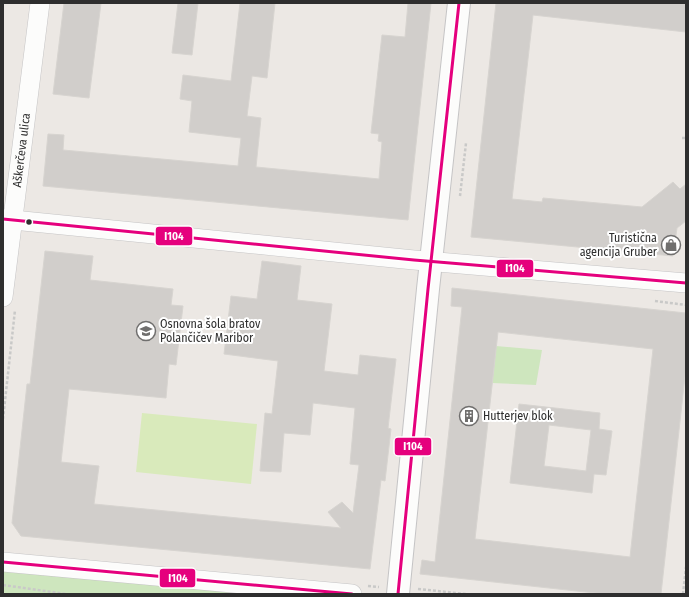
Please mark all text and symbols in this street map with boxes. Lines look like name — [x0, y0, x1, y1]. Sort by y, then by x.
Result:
street label: Aškerčeva ulica — [10, 112, 33, 188]
unlabelled marker — [24, 217, 34, 227]
line badge: I104 — [155, 226, 193, 246]
text: I104 — [164, 230, 184, 243]
place label: Turistična agencija Gruber — [580, 231, 658, 259]
shop icon: Turistična agencija Gruber — [660, 234, 682, 256]
line badge: I104 — [496, 259, 534, 278]
text: I104 — [505, 262, 525, 275]
place label: Osnovna šola bratov Polančičev Maribor — [160, 317, 261, 345]
school or university icon: Osnovna šola bratov Polančičev Maribor — [135, 320, 157, 342]
building icon: Hutterjev blok — [458, 405, 480, 427]
place label: Hutterjev blok — [483, 409, 553, 423]
line badge: I104 — [394, 437, 432, 456]
text: I104 — [403, 440, 423, 453]
line badge: I104 — [159, 568, 196, 588]
text: I104 — [168, 572, 188, 585]

